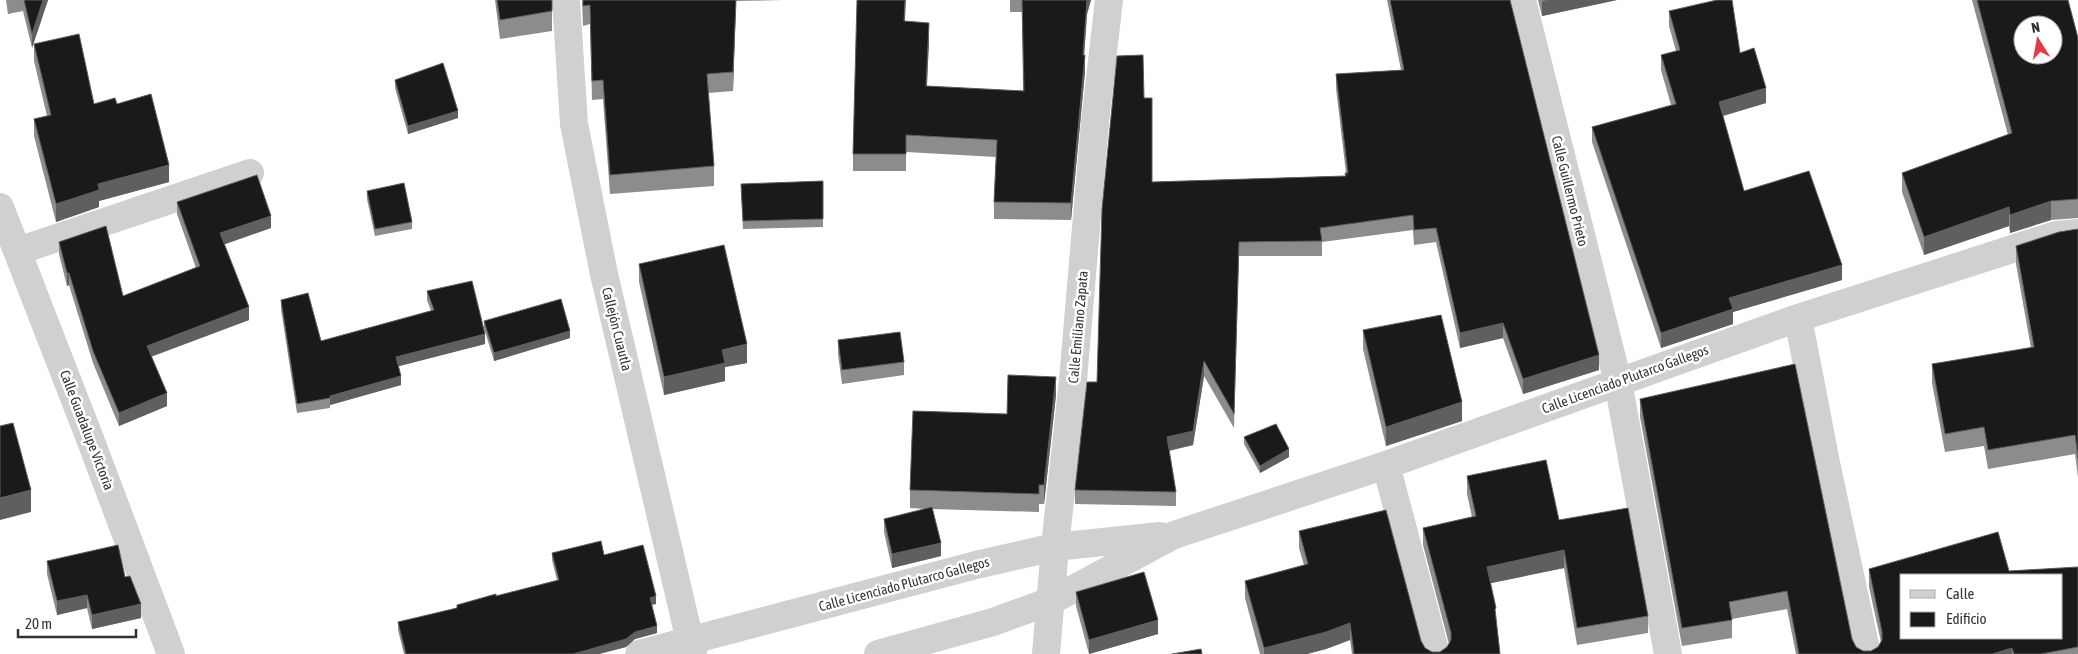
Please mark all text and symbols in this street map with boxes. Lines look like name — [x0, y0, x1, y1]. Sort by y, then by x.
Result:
north arrow — [2013, 15, 2063, 65]
text: N — [2030, 19, 2041, 36]
street label: Calle Guillermo Prieto — [1549, 134, 1591, 248]
street label: Calle Emiliano Zapata — [1065, 270, 1091, 384]
street label: Callejón Cuautla — [599, 286, 635, 372]
street label: Calle Licenciado Plutarco Gallegos — [1540, 341, 1710, 417]
street label: Calle Guadalupe Victoria — [57, 368, 117, 492]
street label: Calle Licenciado Plutarco Gallegos — [817, 553, 991, 614]
legend — [1900, 574, 2063, 639]
text: Calle — [1946, 585, 1975, 602]
scale bar — [18, 606, 135, 638]
text: Edificio — [1946, 610, 1987, 627]
text: 20 m — [25, 615, 52, 632]

